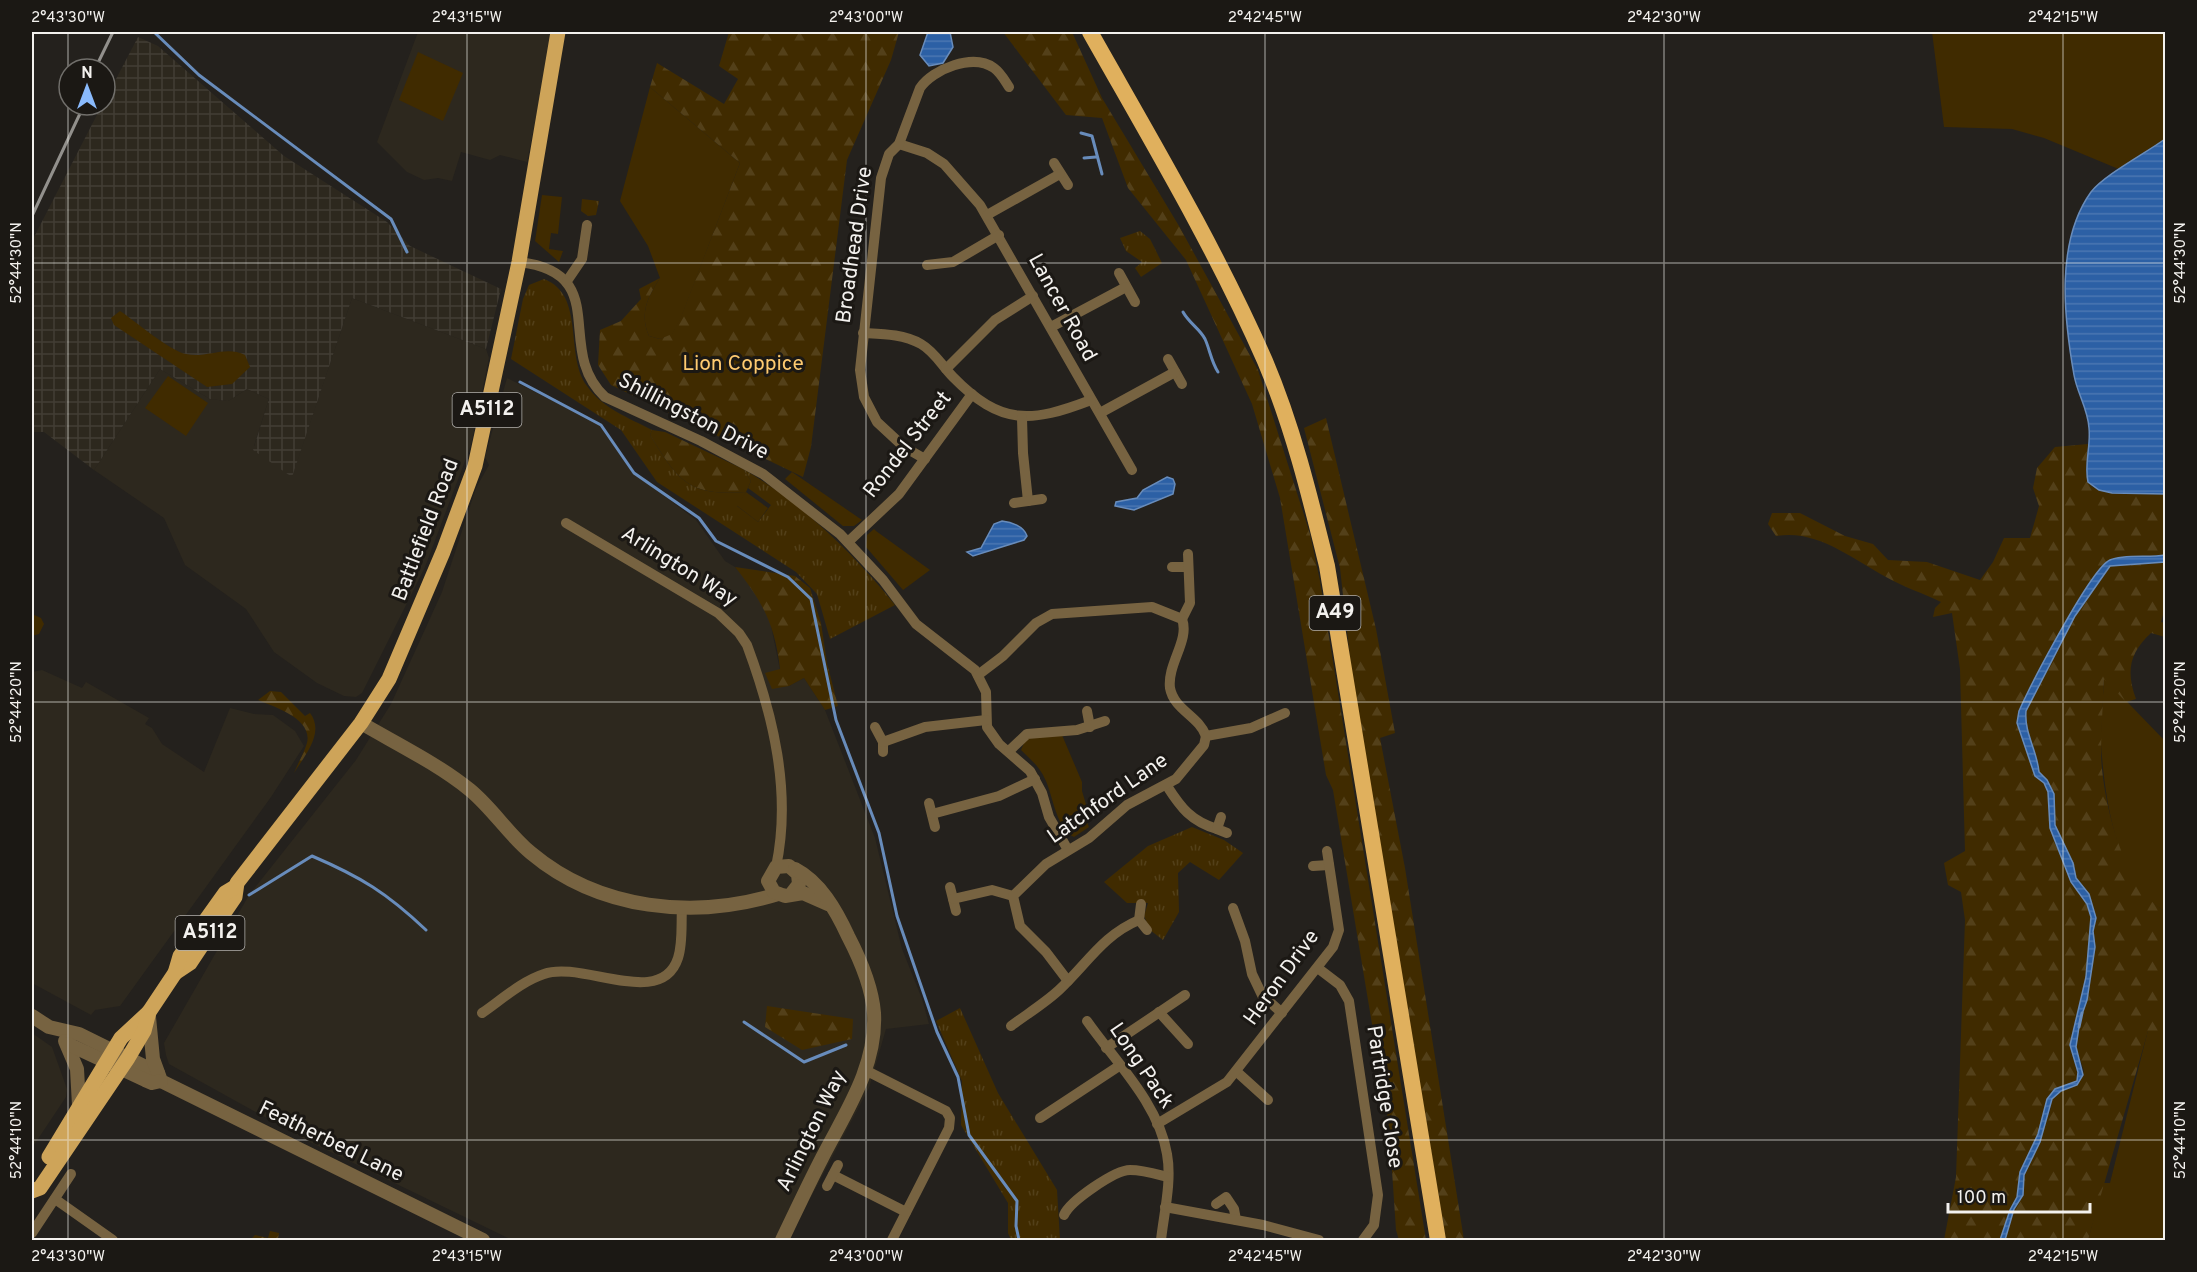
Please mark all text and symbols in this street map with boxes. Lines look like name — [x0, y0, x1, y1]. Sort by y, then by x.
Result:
text: 2°43'30"W — [31, 9, 105, 28]
text: 2°43'15"W — [432, 9, 502, 28]
text: 2°43'00"W — [829, 9, 903, 28]
text: 2°42'45"W — [1228, 9, 1302, 28]
text: 2°42'30"W — [1627, 9, 1701, 28]
text: 2°42'15"W — [2028, 9, 2098, 28]
north arrow — [57, 57, 117, 117]
text: N — [81, 64, 93, 84]
street label: Broadhead Drive — [831, 165, 879, 325]
text: 52°44'30"N — [8, 222, 27, 304]
text: 52°44'30"N — [2172, 222, 2191, 304]
street label: Lancer Road — [1021, 249, 1103, 367]
park label: Lion Coppice — [682, 351, 804, 378]
street label: Shillingston Drive — [613, 367, 773, 467]
street label: Rondel Street — [858, 386, 958, 504]
road number: A5112 — [452, 393, 522, 427]
street label: Battlefield Road — [386, 455, 466, 605]
street label: Arlington Way — [616, 521, 742, 613]
road number: A49 — [1310, 596, 1360, 630]
text: 52°44'20"N — [8, 661, 27, 743]
text: 52°44'20"N — [2172, 661, 2191, 743]
street label: Latchford Lane — [1042, 747, 1174, 851]
road number: A5112 — [176, 916, 244, 950]
street label: Heron Drive — [1238, 925, 1326, 1031]
street label: Long Pack — [1102, 1018, 1180, 1114]
street label: Partridge Close — [1359, 1024, 1409, 1170]
street label: Arlington Way — [771, 1066, 853, 1196]
street label: Featherbed Lane — [254, 1095, 408, 1189]
text: 52°44'10"N — [8, 1101, 27, 1179]
text: 52°44'10"N — [2172, 1101, 2191, 1179]
scale bar — [1948, 1176, 2090, 1214]
text: 100 m — [1957, 1187, 2006, 1210]
text: 2°43'30"W — [31, 1248, 105, 1267]
text: 2°43'15"W — [432, 1248, 502, 1267]
text: 2°43'00"W — [829, 1248, 903, 1267]
text: 2°42'45"W — [1228, 1248, 1302, 1267]
text: 2°42'30"W — [1627, 1248, 1701, 1267]
text: 2°42'15"W — [2028, 1248, 2098, 1267]

